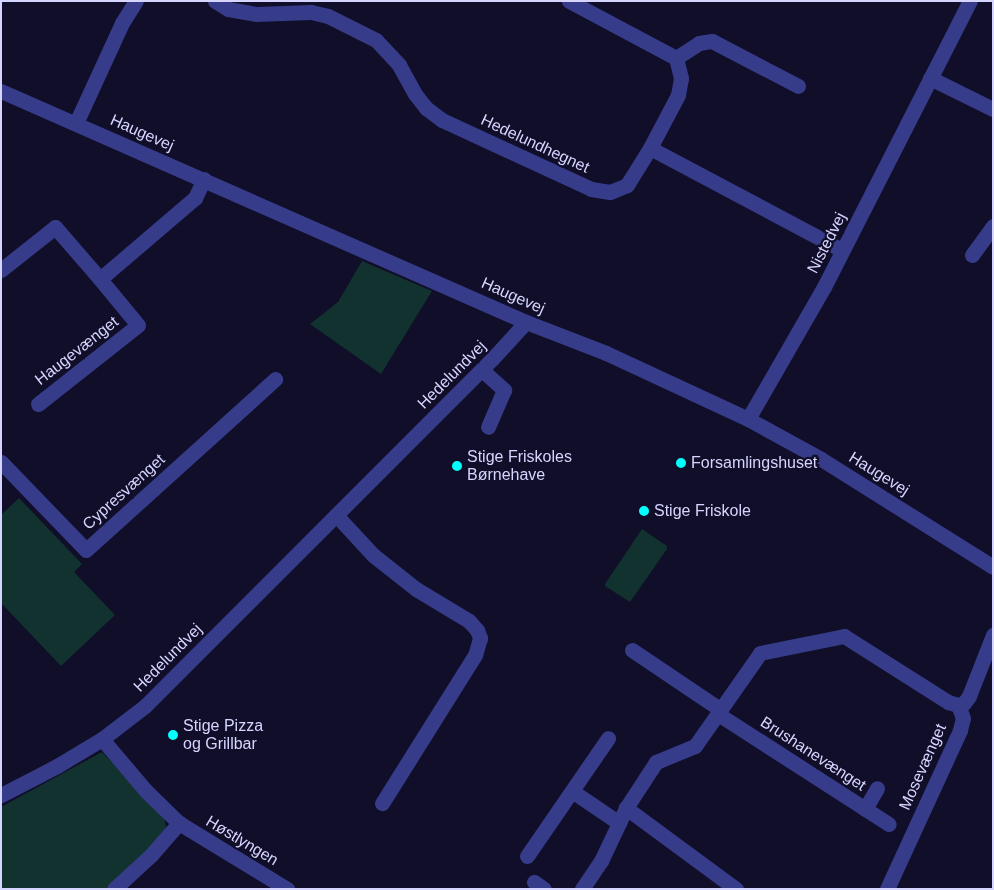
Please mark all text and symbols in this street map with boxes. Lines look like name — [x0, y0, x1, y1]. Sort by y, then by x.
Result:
street label: Haugevej — [107, 110, 177, 156]
street label: Hedelundhegnet — [478, 110, 592, 178]
street label: Nistedvej — [804, 209, 850, 277]
street label: Haugevej — [478, 273, 548, 319]
street label: Haugevænget — [31, 312, 123, 390]
street label: Hedelundvej — [414, 337, 490, 413]
place label: Stige Friskoles Børnehave — [467, 447, 572, 485]
street label: Haugevej — [845, 448, 913, 500]
street label: Cypresvænget — [79, 450, 169, 534]
place label: Forsamlingshuset — [691, 453, 817, 473]
marker: Forsamlingshuset — [675, 457, 687, 469]
marker: Stige Friskoles Børnehave — [451, 460, 463, 472]
place label: Stige Friskole — [654, 501, 751, 521]
marker: Stige Friskole — [638, 505, 650, 517]
street label: Hedelundvej — [130, 620, 206, 696]
street label: Brushanevænget — [757, 713, 869, 795]
place label: Stige Pizza og Grillbar — [183, 716, 263, 754]
street label: Mosevænget — [895, 721, 951, 813]
marker: Stige Pizza og Grillbar — [167, 729, 179, 741]
street label: Høstlyngen — [202, 812, 282, 870]

